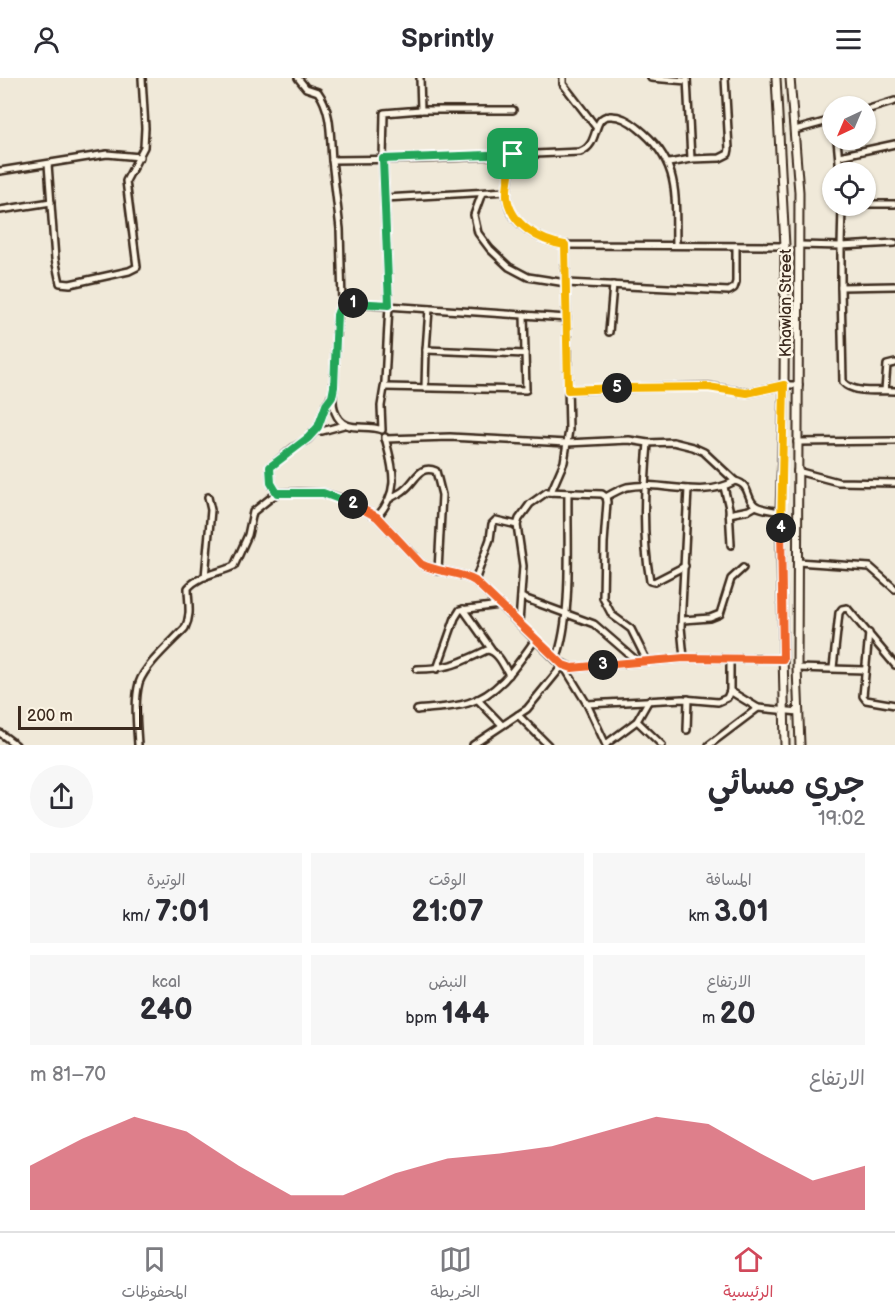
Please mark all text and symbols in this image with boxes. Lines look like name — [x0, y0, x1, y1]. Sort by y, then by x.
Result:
icon: person — [30, 23, 63, 56]
text: Sprintly — [401, 23, 494, 55]
icon: menu — [832, 23, 865, 56]
north arrow — [822, 96, 876, 150]
map controls — [822, 96, 876, 216]
pin — [487, 128, 538, 179]
icon: arrive — [496, 137, 529, 170]
button: locate — [822, 162, 876, 216]
street label: Khawlan Street — [777, 249, 796, 357]
pin: 1 — [338, 288, 368, 318]
text: 1 — [350, 293, 356, 312]
pin: 5 — [602, 373, 632, 403]
text: 5 — [612, 378, 622, 397]
pin: 2 — [338, 489, 368, 519]
text: 2 — [348, 494, 358, 513]
pin: 4 — [766, 513, 796, 543]
text: 4 — [776, 518, 786, 537]
pin: 3 — [588, 650, 618, 680]
text: 3 — [598, 655, 608, 674]
scale bar — [18, 703, 142, 730]
text: 200 m — [27, 707, 73, 726]
text: جري مسائي — [707, 764, 865, 804]
button: share — [30, 765, 93, 828]
text: 19:02 — [818, 807, 865, 831]
text: الوتيرة — [147, 871, 185, 890]
text: الوقت — [429, 871, 466, 890]
text: المسافة — [706, 871, 752, 890]
text: 7:01 — [155, 894, 210, 930]
text: 21:07 — [411, 894, 484, 930]
text: 3.01 — [714, 894, 769, 930]
text: /km — [122, 907, 155, 926]
text: km — [688, 907, 714, 926]
text: kcal — [152, 973, 181, 992]
text: النبض — [428, 973, 467, 992]
text: الارتفاع — [706, 973, 751, 992]
text: 240 — [140, 992, 193, 1028]
text: 144 — [441, 996, 489, 1032]
text: 20 — [720, 996, 756, 1032]
text: bpm — [406, 1009, 441, 1028]
text: m — [702, 1009, 720, 1028]
text: 70–81 m — [30, 1063, 106, 1087]
text: الارتفاع — [809, 1067, 865, 1091]
tab: المحفوظات — [122, 1243, 187, 1306]
tab: الخريطة — [430, 1243, 480, 1306]
tab: الرئيسية — [723, 1243, 774, 1306]

